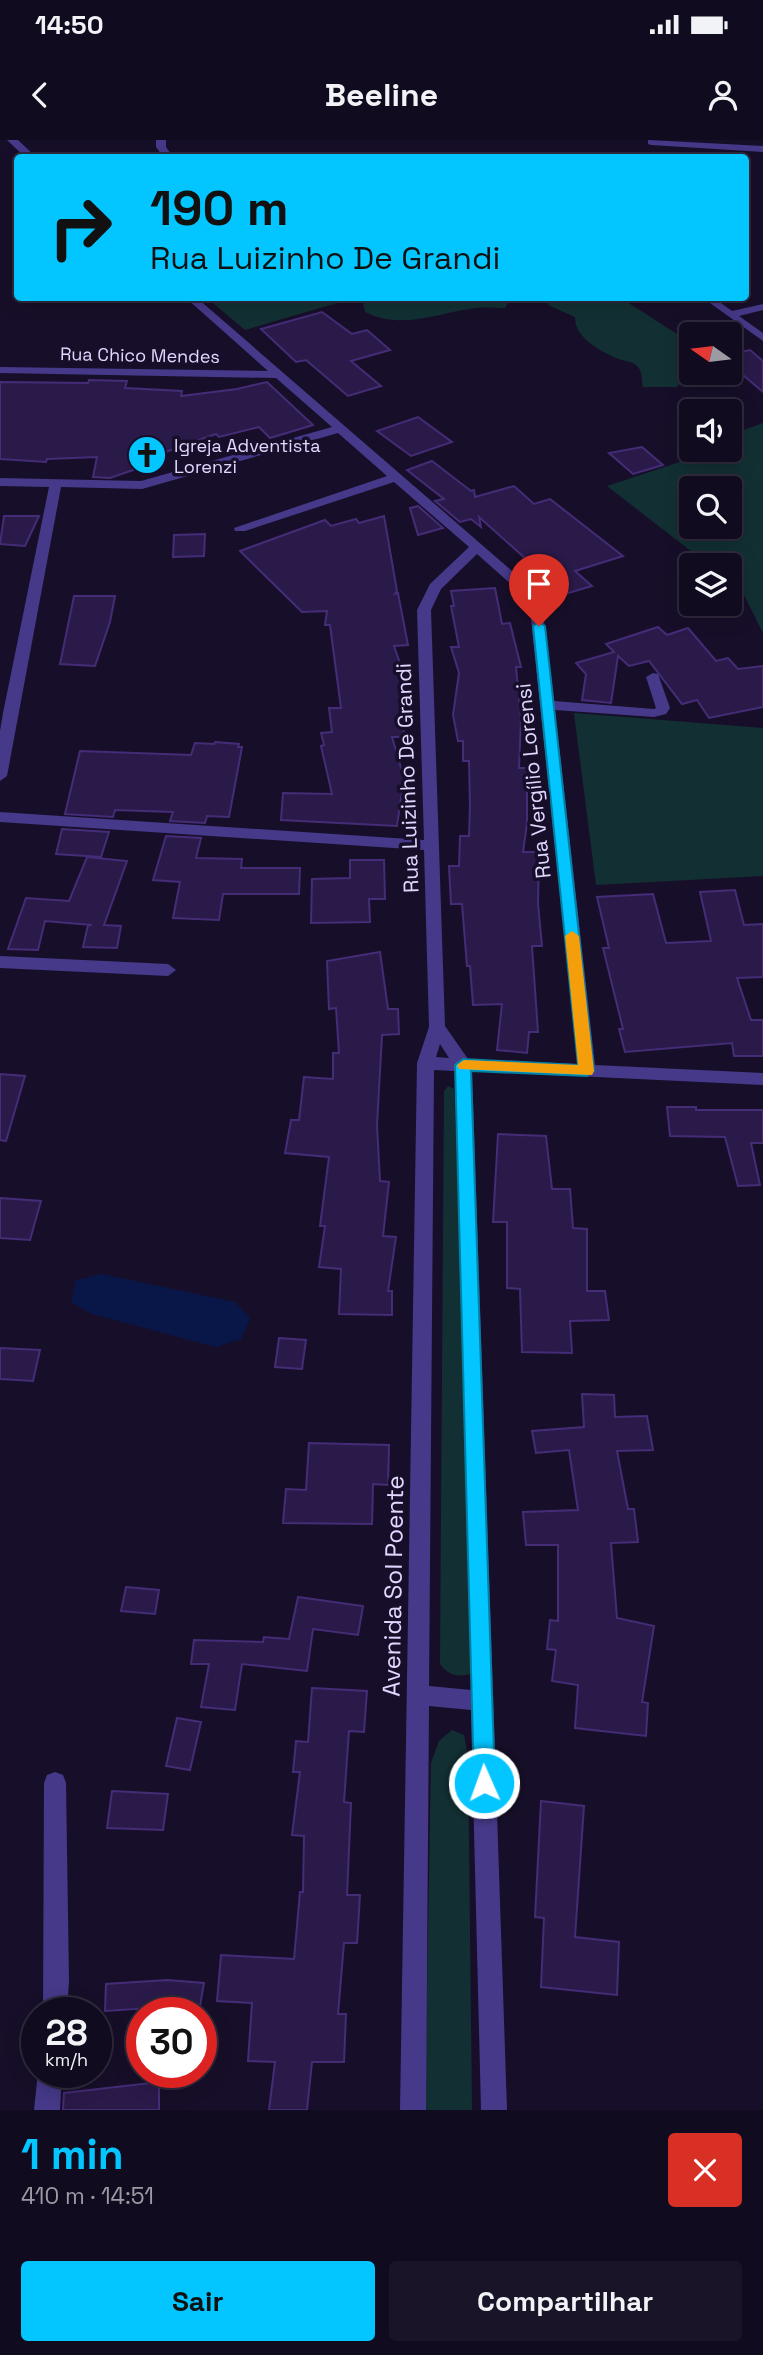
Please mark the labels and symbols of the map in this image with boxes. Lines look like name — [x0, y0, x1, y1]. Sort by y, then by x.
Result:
north arrow — [679, 322, 742, 385]
street label: Rua Chico Mendes — [60, 342, 220, 368]
church icon: Igreja Adventista Lorenzi — [126, 434, 168, 476]
place label: Igreja Adventista Lorenzi — [174, 434, 321, 478]
pin — [509, 554, 569, 626]
street label: Rua Luizinho De Grandi — [389, 663, 425, 893]
street label: Rua Vergílio Lorensi — [509, 682, 557, 880]
street label: Avenida Sol Poente — [376, 1475, 410, 1697]
position arrow — [447, 1746, 521, 1820]
speed limit sign: 30 — [126, 1997, 217, 2088]

